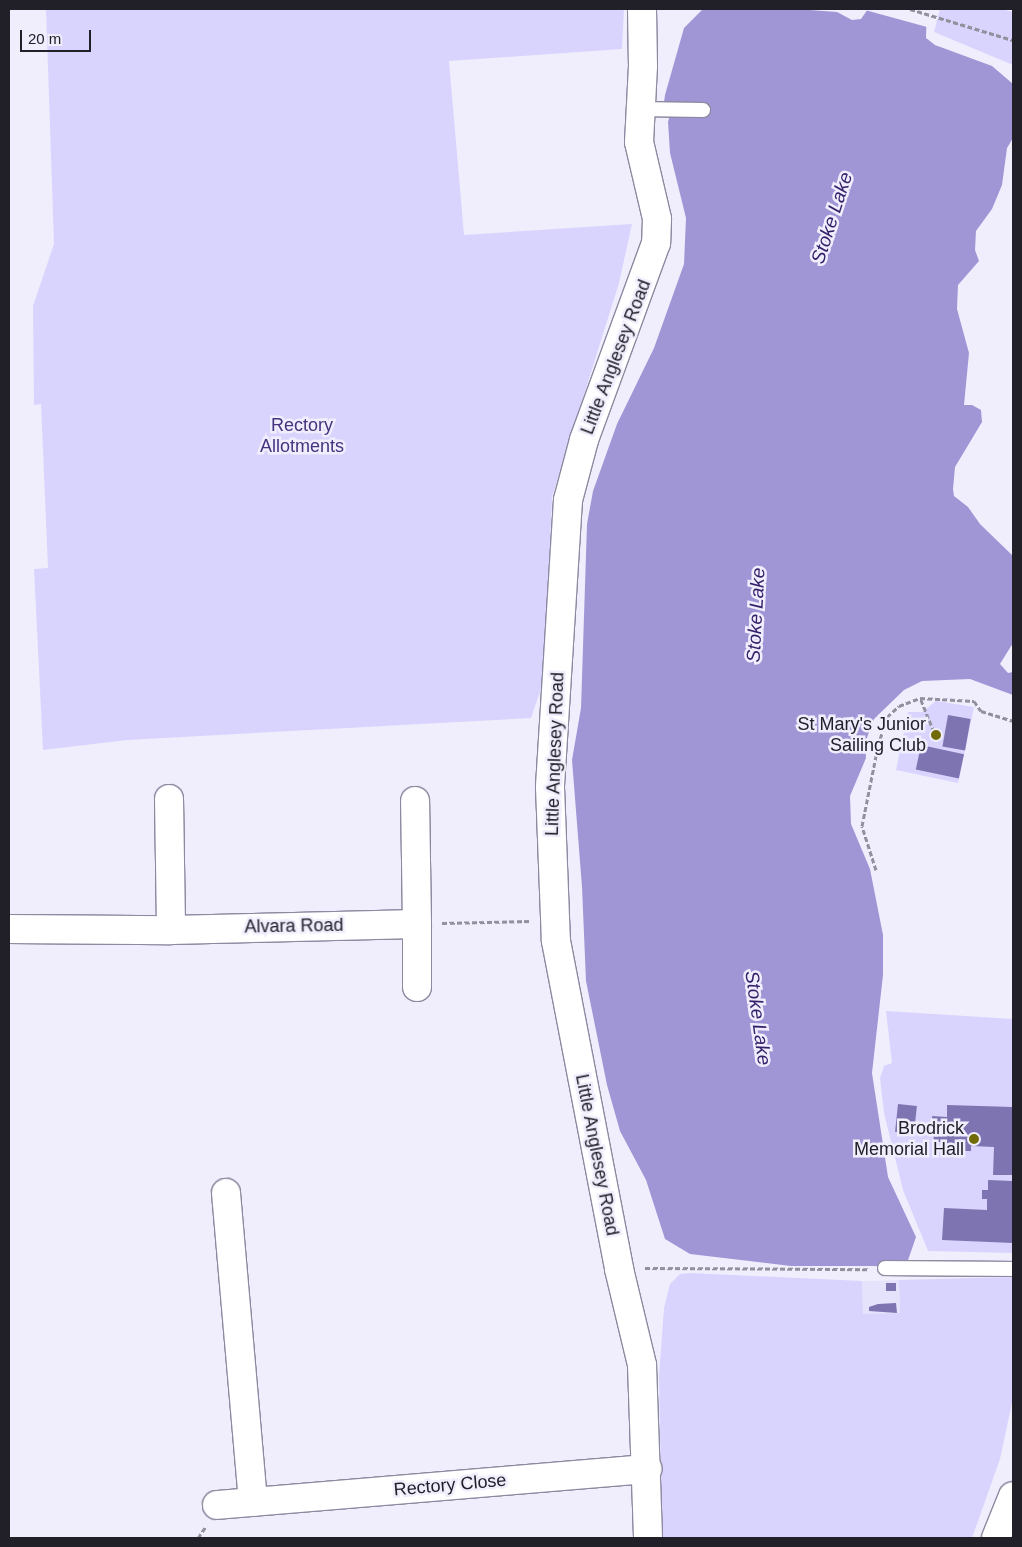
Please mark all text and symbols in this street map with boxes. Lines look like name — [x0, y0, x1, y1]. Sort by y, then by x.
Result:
scale bar — [22, 20, 94, 52]
text: 20 m — [28, 30, 61, 47]
water label: Stoke Lake — [806, 169, 858, 267]
street label: Little Anglesey Road — [576, 276, 656, 438]
park label: Rectory Allotments — [260, 415, 344, 458]
water label: Stoke Lake — [742, 567, 770, 663]
street label: Little Anglesey Road — [541, 671, 569, 837]
place label: St Mary's Junior Sailing Club — [798, 714, 926, 756]
marker: St Mary's Junior Sailing Club — [930, 729, 942, 741]
street label: Alvara Road — [244, 914, 344, 938]
water label: Stoke Lake — [740, 969, 776, 1067]
street label: Little Anglesey Road — [571, 1072, 623, 1238]
place label: Brodrick Memorial Hall — [854, 1118, 964, 1160]
marker: Brodrick Memorial Hall — [968, 1133, 980, 1145]
street label: Rectory Close — [393, 1469, 507, 1501]

